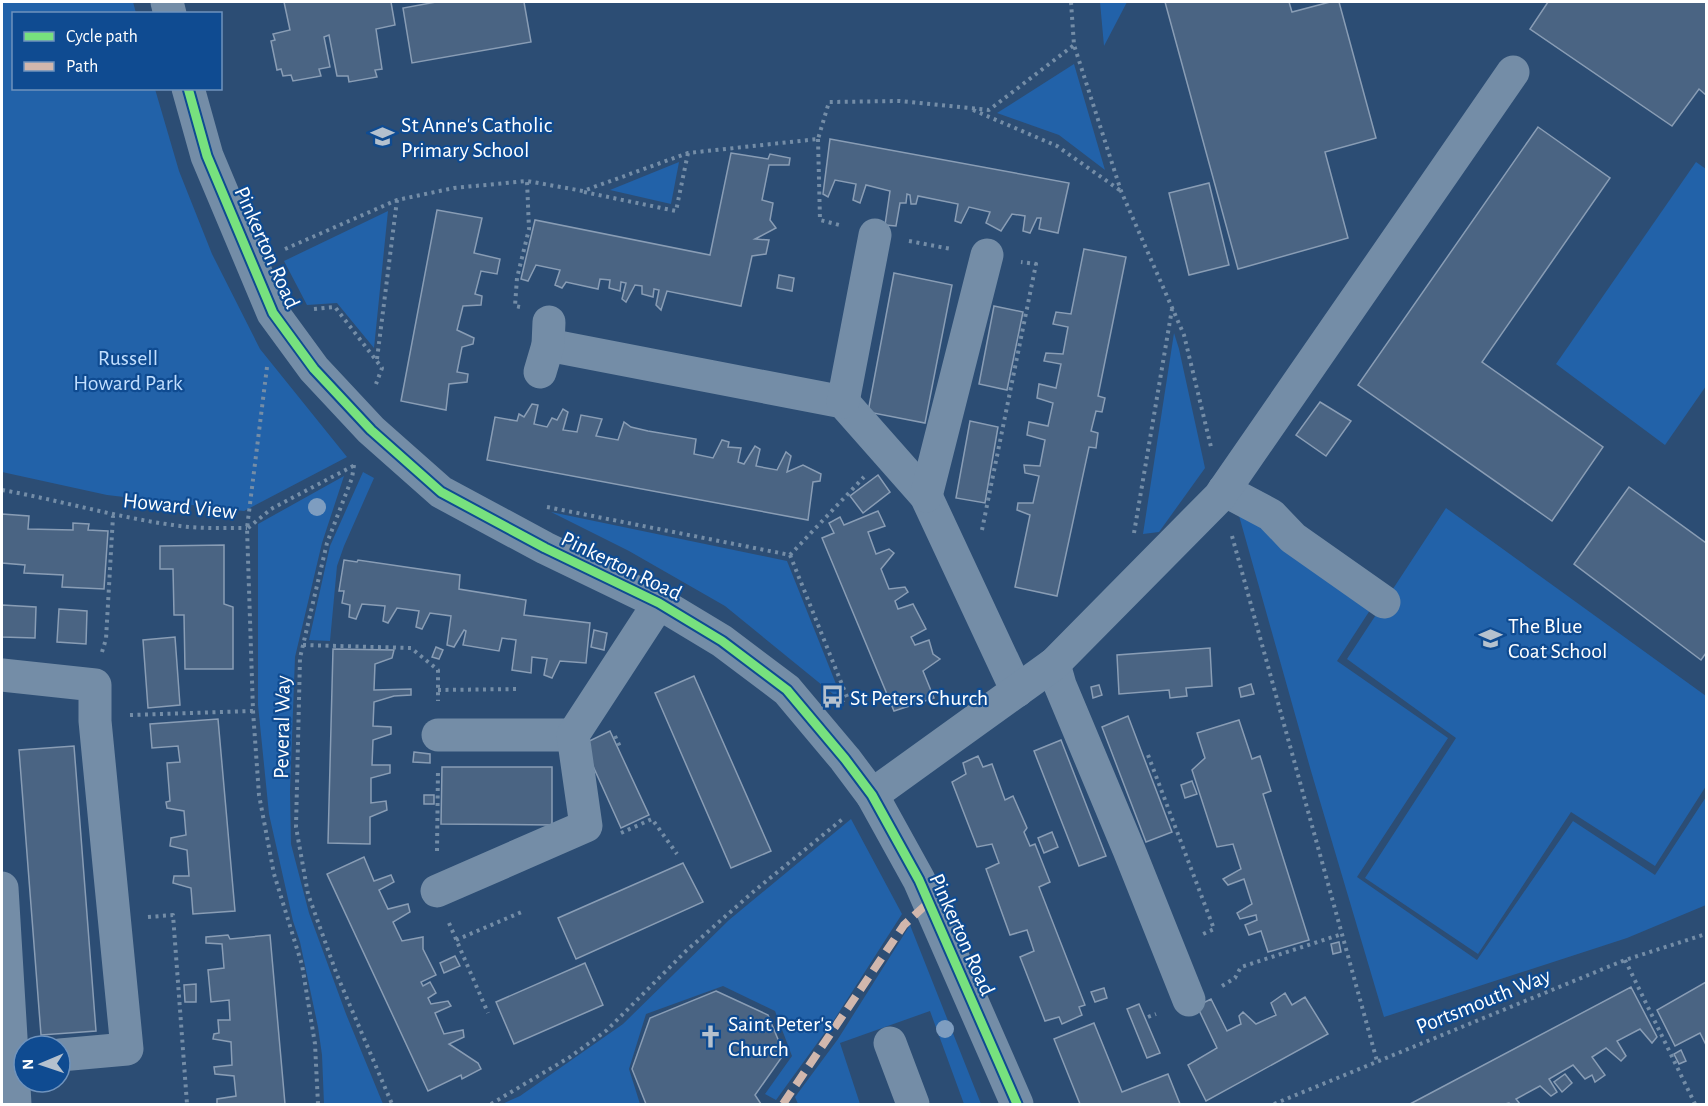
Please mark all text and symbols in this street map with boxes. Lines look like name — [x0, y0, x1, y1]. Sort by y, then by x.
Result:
legend — [12, 12, 222, 90]
text: Cycle path — [66, 28, 138, 46]
text: Path — [66, 58, 98, 76]
place label: St Anne's Catholic Primary School — [401, 114, 553, 161]
school or university icon: St Anne's Catholic Primary School — [370, 124, 396, 150]
street label: Pinkerton Road — [230, 183, 304, 312]
park label: Russell Howard Park — [73, 347, 183, 394]
street label: Howard View — [122, 489, 238, 523]
street label: Pinkerton Road — [558, 527, 685, 605]
place label: The Blue Coat School — [1508, 615, 1608, 662]
school or university icon: The Blue Coat School — [1477, 625, 1503, 651]
street label: Peveral Way — [270, 674, 294, 779]
bus stop icon: St Peters Church — [819, 684, 845, 710]
place label: St Peters Church — [850, 687, 988, 709]
street label: Pinkerton Road — [925, 870, 999, 999]
street label: Portsmouth Way — [1413, 964, 1554, 1038]
place label: Saint Peter's Church — [728, 1013, 832, 1060]
church icon: Saint Peter's Church — [697, 1023, 723, 1049]
north arrow — [12, 1034, 72, 1094]
text: N — [20, 1059, 36, 1070]

